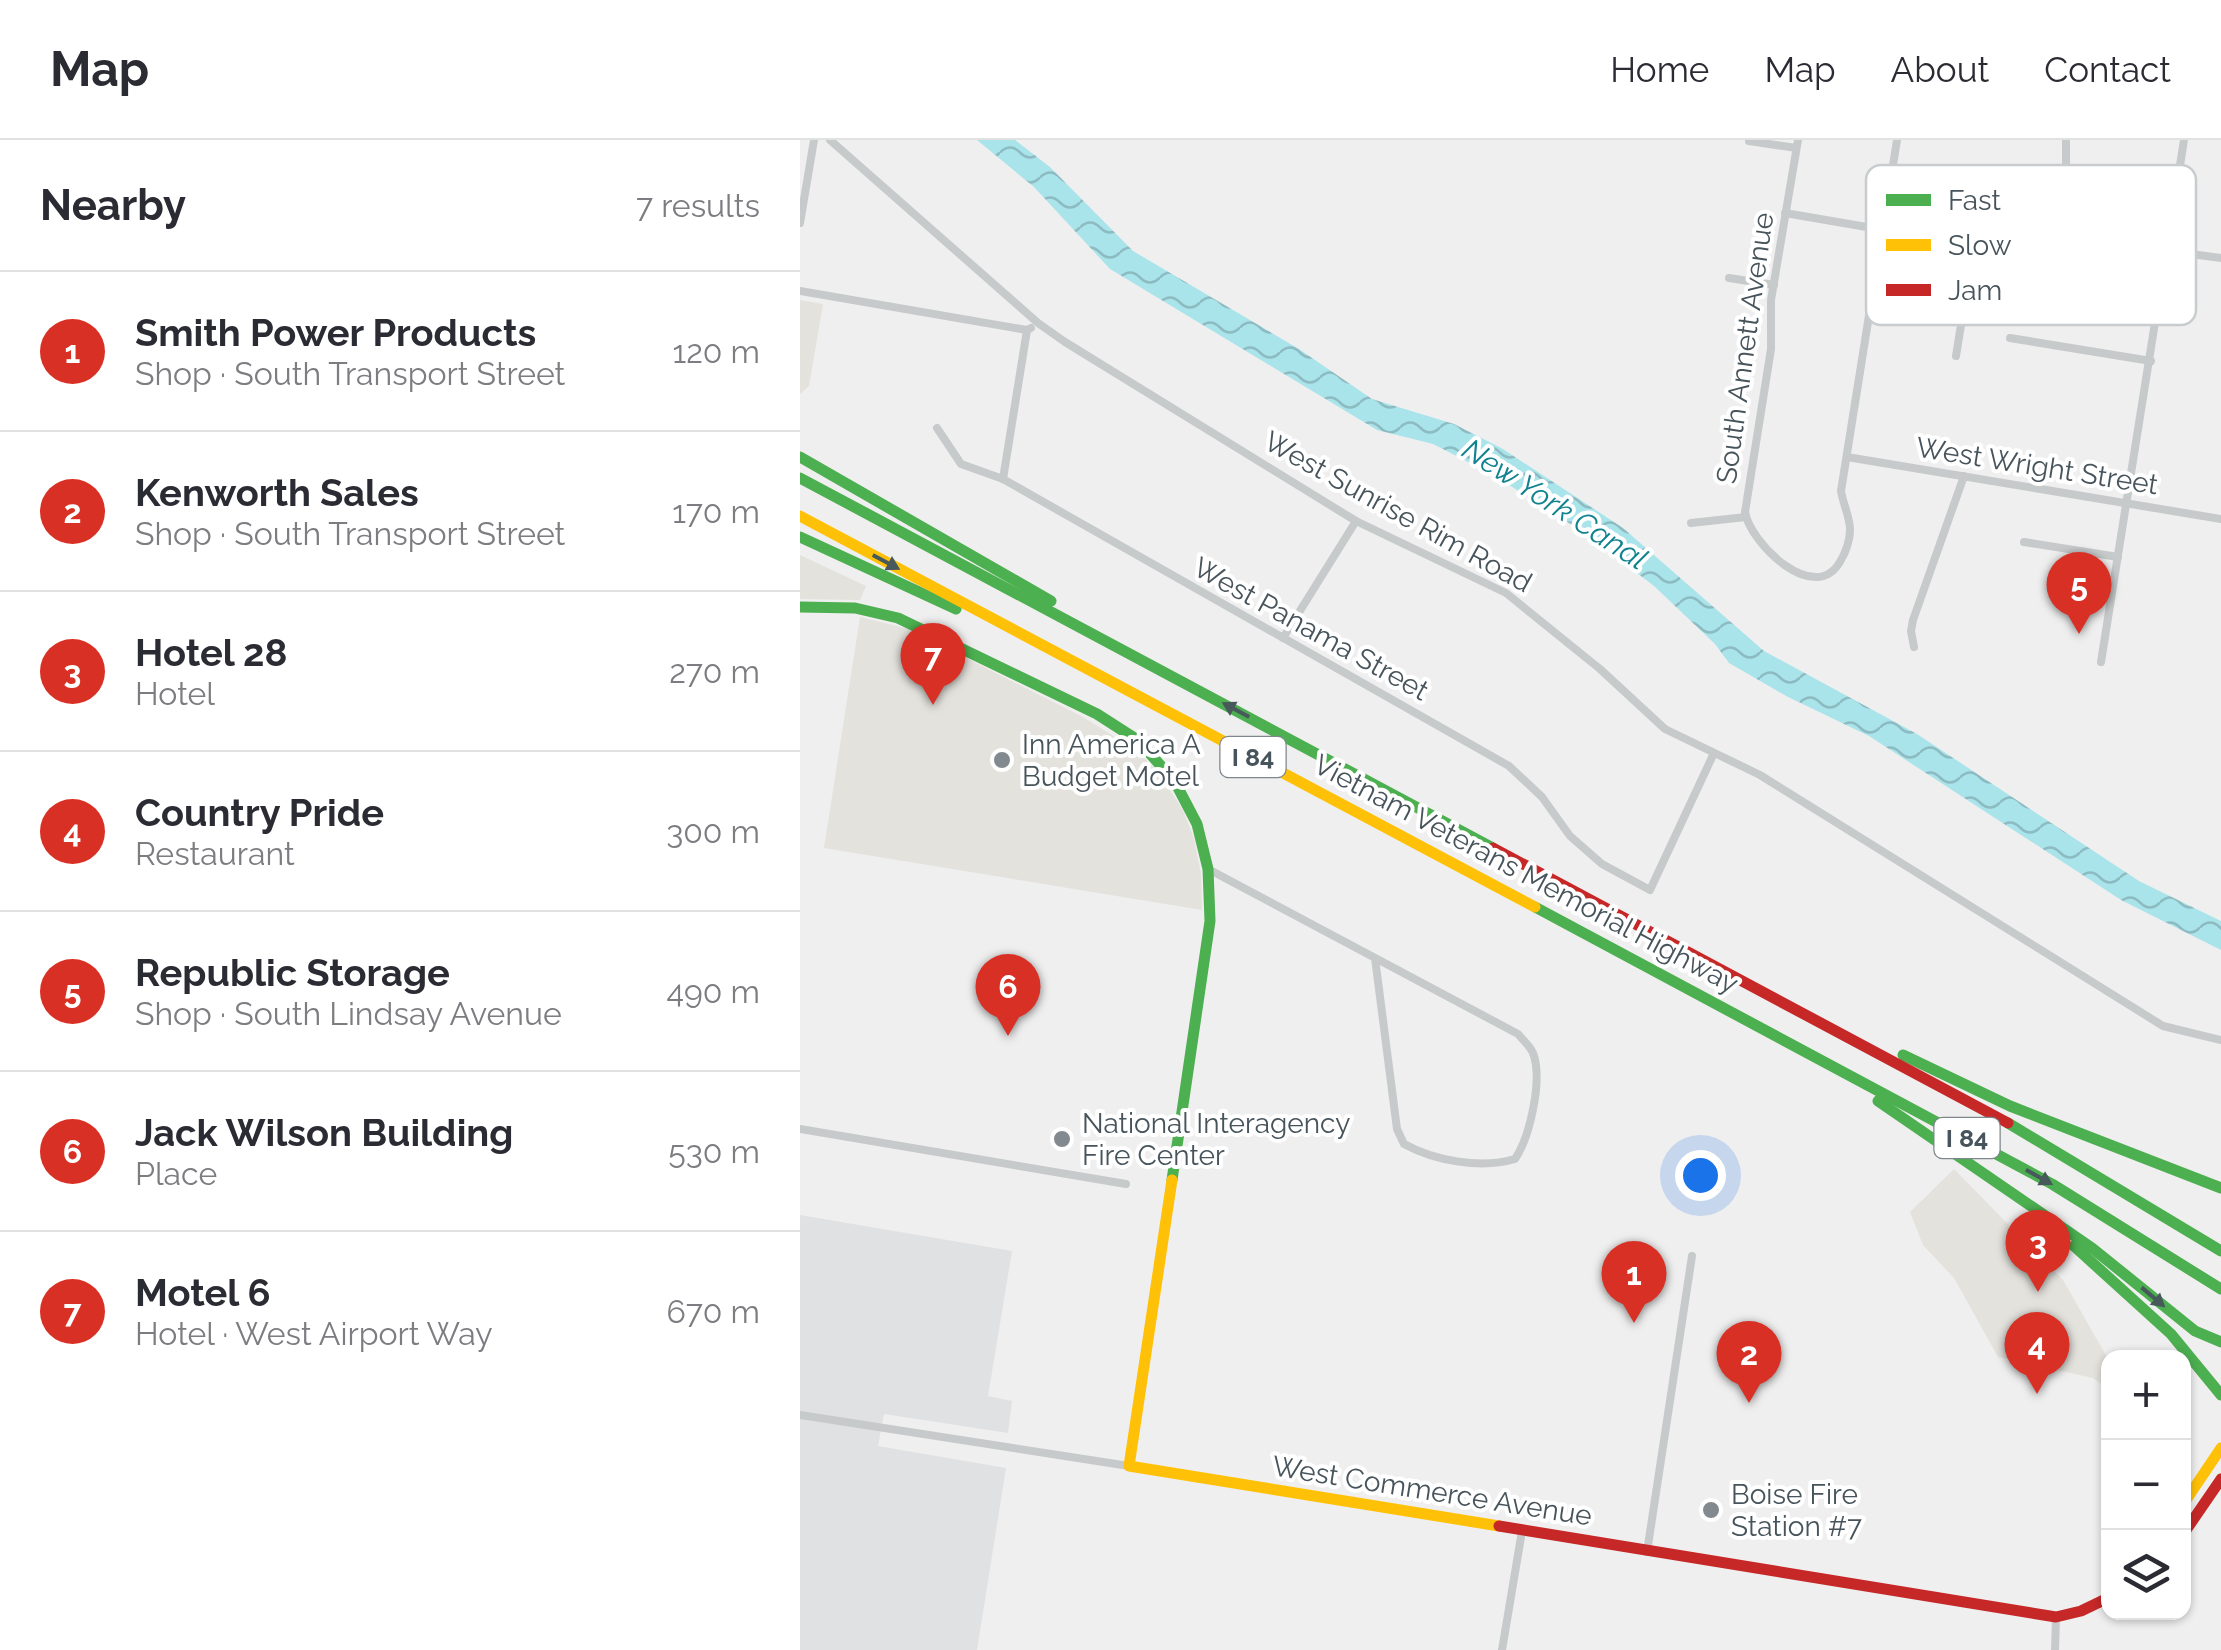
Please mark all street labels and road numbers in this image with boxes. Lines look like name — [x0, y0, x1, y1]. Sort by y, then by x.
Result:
street label: South Annett Avenue — [1710, 210, 1780, 486]
street label: West Sunrise Rim Road — [1258, 425, 1538, 599]
street label: West Wright Street — [1914, 431, 2161, 502]
street label: West Panama Street — [1188, 551, 1435, 708]
road number: I 84 — [1220, 737, 1286, 777]
street label: Vietnam Veterans Memorial Highway — [1308, 748, 1744, 1000]
road number: I 84 — [1934, 1118, 2000, 1158]
street label: West Commerce Avenue — [1270, 1449, 1594, 1533]

